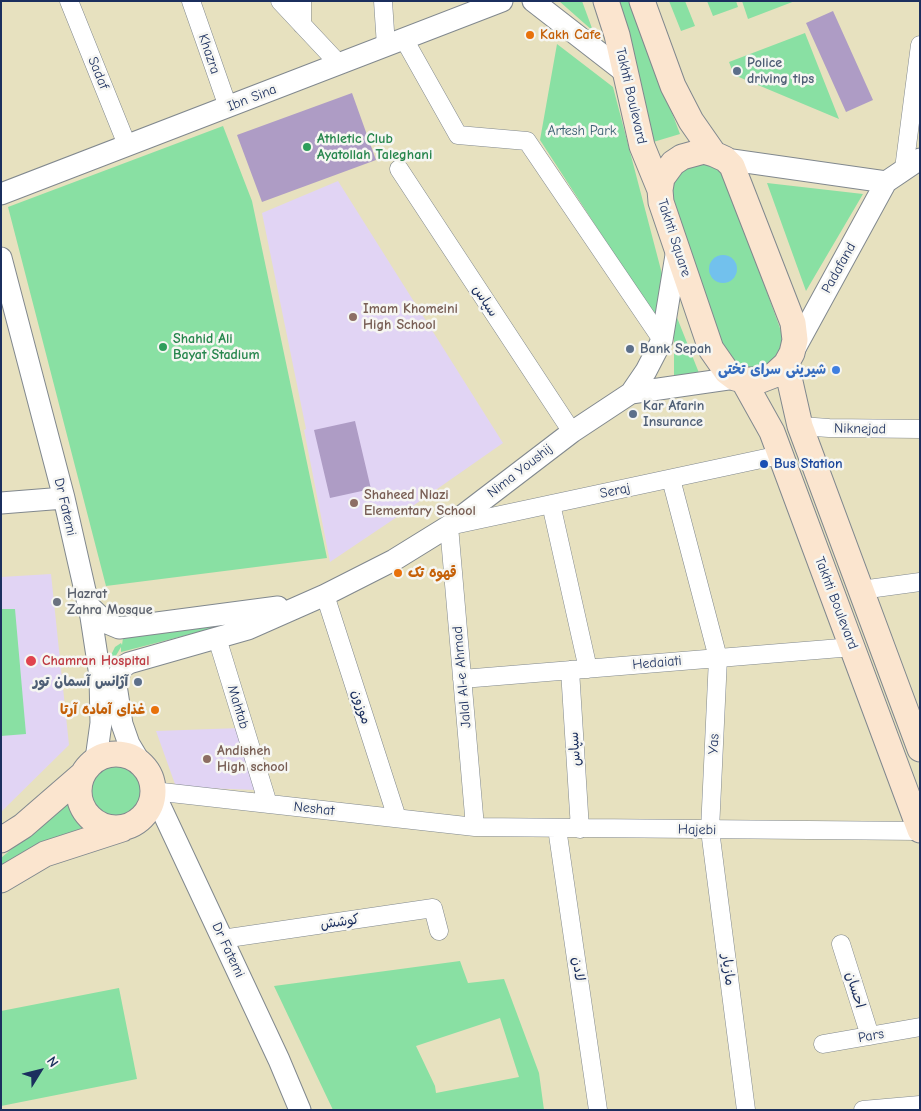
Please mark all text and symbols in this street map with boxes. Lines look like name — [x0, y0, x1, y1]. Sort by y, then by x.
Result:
place label: Kakh Cafe — [540, 27, 601, 43]
marker: Kakh Cafe — [524, 29, 536, 41]
street label: Khazra — [194, 32, 224, 76]
street label: Takhti Boulevard — [612, 46, 650, 146]
street label: Sadaf — [84, 54, 112, 92]
place label: Police driving tips — [747, 55, 814, 88]
marker: Police driving tips — [731, 65, 743, 77]
street label: Ibn Sina — [225, 81, 279, 115]
park label: Artesh Park — [547, 123, 617, 139]
place label: Athletic Club Ayatollah Taleghani — [317, 131, 432, 164]
marker: Athletic Club Ayatollah Taleghani — [301, 141, 313, 153]
street label: Takhti Square — [653, 197, 695, 279]
street label: Padafand — [818, 240, 860, 296]
street label: سپاس — [469, 282, 501, 320]
place label: Imam Khomeini High School — [363, 301, 458, 334]
marker: Imam Khomeini High School — [347, 311, 359, 323]
place label: Shahid Ali Bayat Stadium — [173, 331, 260, 364]
marker: Shahid Ali Bayat Stadium — [157, 341, 169, 353]
place label: Bank Sepah — [640, 341, 711, 357]
marker: Bank Sepah — [624, 343, 636, 355]
place label: شیرینی سرای تختی — [718, 362, 826, 378]
marker: شیرینی سرای تختی — [830, 364, 842, 376]
place label: Kar Afarin Insurance — [643, 398, 704, 431]
marker: Kar Afarin Insurance — [627, 408, 639, 420]
street label: Niknejad — [834, 420, 886, 438]
street label: Nima Youshij — [484, 440, 556, 502]
place label: Bus Station — [774, 456, 843, 472]
marker: Bus Station — [758, 458, 770, 470]
street label: Dr Fatemi — [50, 476, 80, 538]
street label: Seraj — [598, 480, 632, 502]
place label: Shaheed Niazi Elementary School — [364, 487, 476, 520]
marker: Shaheed Niazi Elementary School — [348, 497, 360, 509]
street label: Takhti Boulevard — [811, 554, 861, 652]
place label: قهوه تک — [408, 565, 457, 581]
marker: قهوه تک — [392, 567, 404, 579]
place label: Hazrat Zahra Mosque — [67, 586, 153, 618]
marker: Hazrat Zahra Mosque — [51, 596, 63, 608]
street label: Jalal Al-e Ahmad — [449, 625, 475, 729]
street label: Hedaiati — [632, 652, 682, 674]
place label: Chamran Hospital — [42, 653, 150, 669]
marker: Chamran Hospital — [24, 654, 38, 668]
place label: آژانس آسمان تور — [33, 674, 128, 690]
marker: آژانس آسمان تور — [132, 676, 144, 688]
street label: Mahtab — [223, 683, 253, 731]
street label: موزون — [348, 688, 374, 726]
place label: غذای آماده آرتا — [60, 702, 145, 718]
marker: غذای آماده آرتا — [149, 704, 161, 716]
street label: سپاس — [565, 731, 585, 767]
street label: Yas — [705, 733, 723, 755]
place label: Andisheh High school — [217, 743, 288, 776]
marker: Andisheh High school — [201, 753, 213, 765]
street label: Neshat — [293, 799, 335, 819]
street label: Hajebi — [678, 821, 716, 839]
street label: کوشش — [319, 911, 361, 933]
street label: Dr Fatemi — [208, 920, 248, 980]
street label: مازیار — [718, 953, 738, 987]
street label: لادن — [568, 956, 588, 982]
street label: احسان — [842, 970, 868, 1010]
street label: Pars — [857, 1025, 885, 1047]
north arrow — [15, 1046, 65, 1096]
text: N — [43, 1053, 62, 1071]

